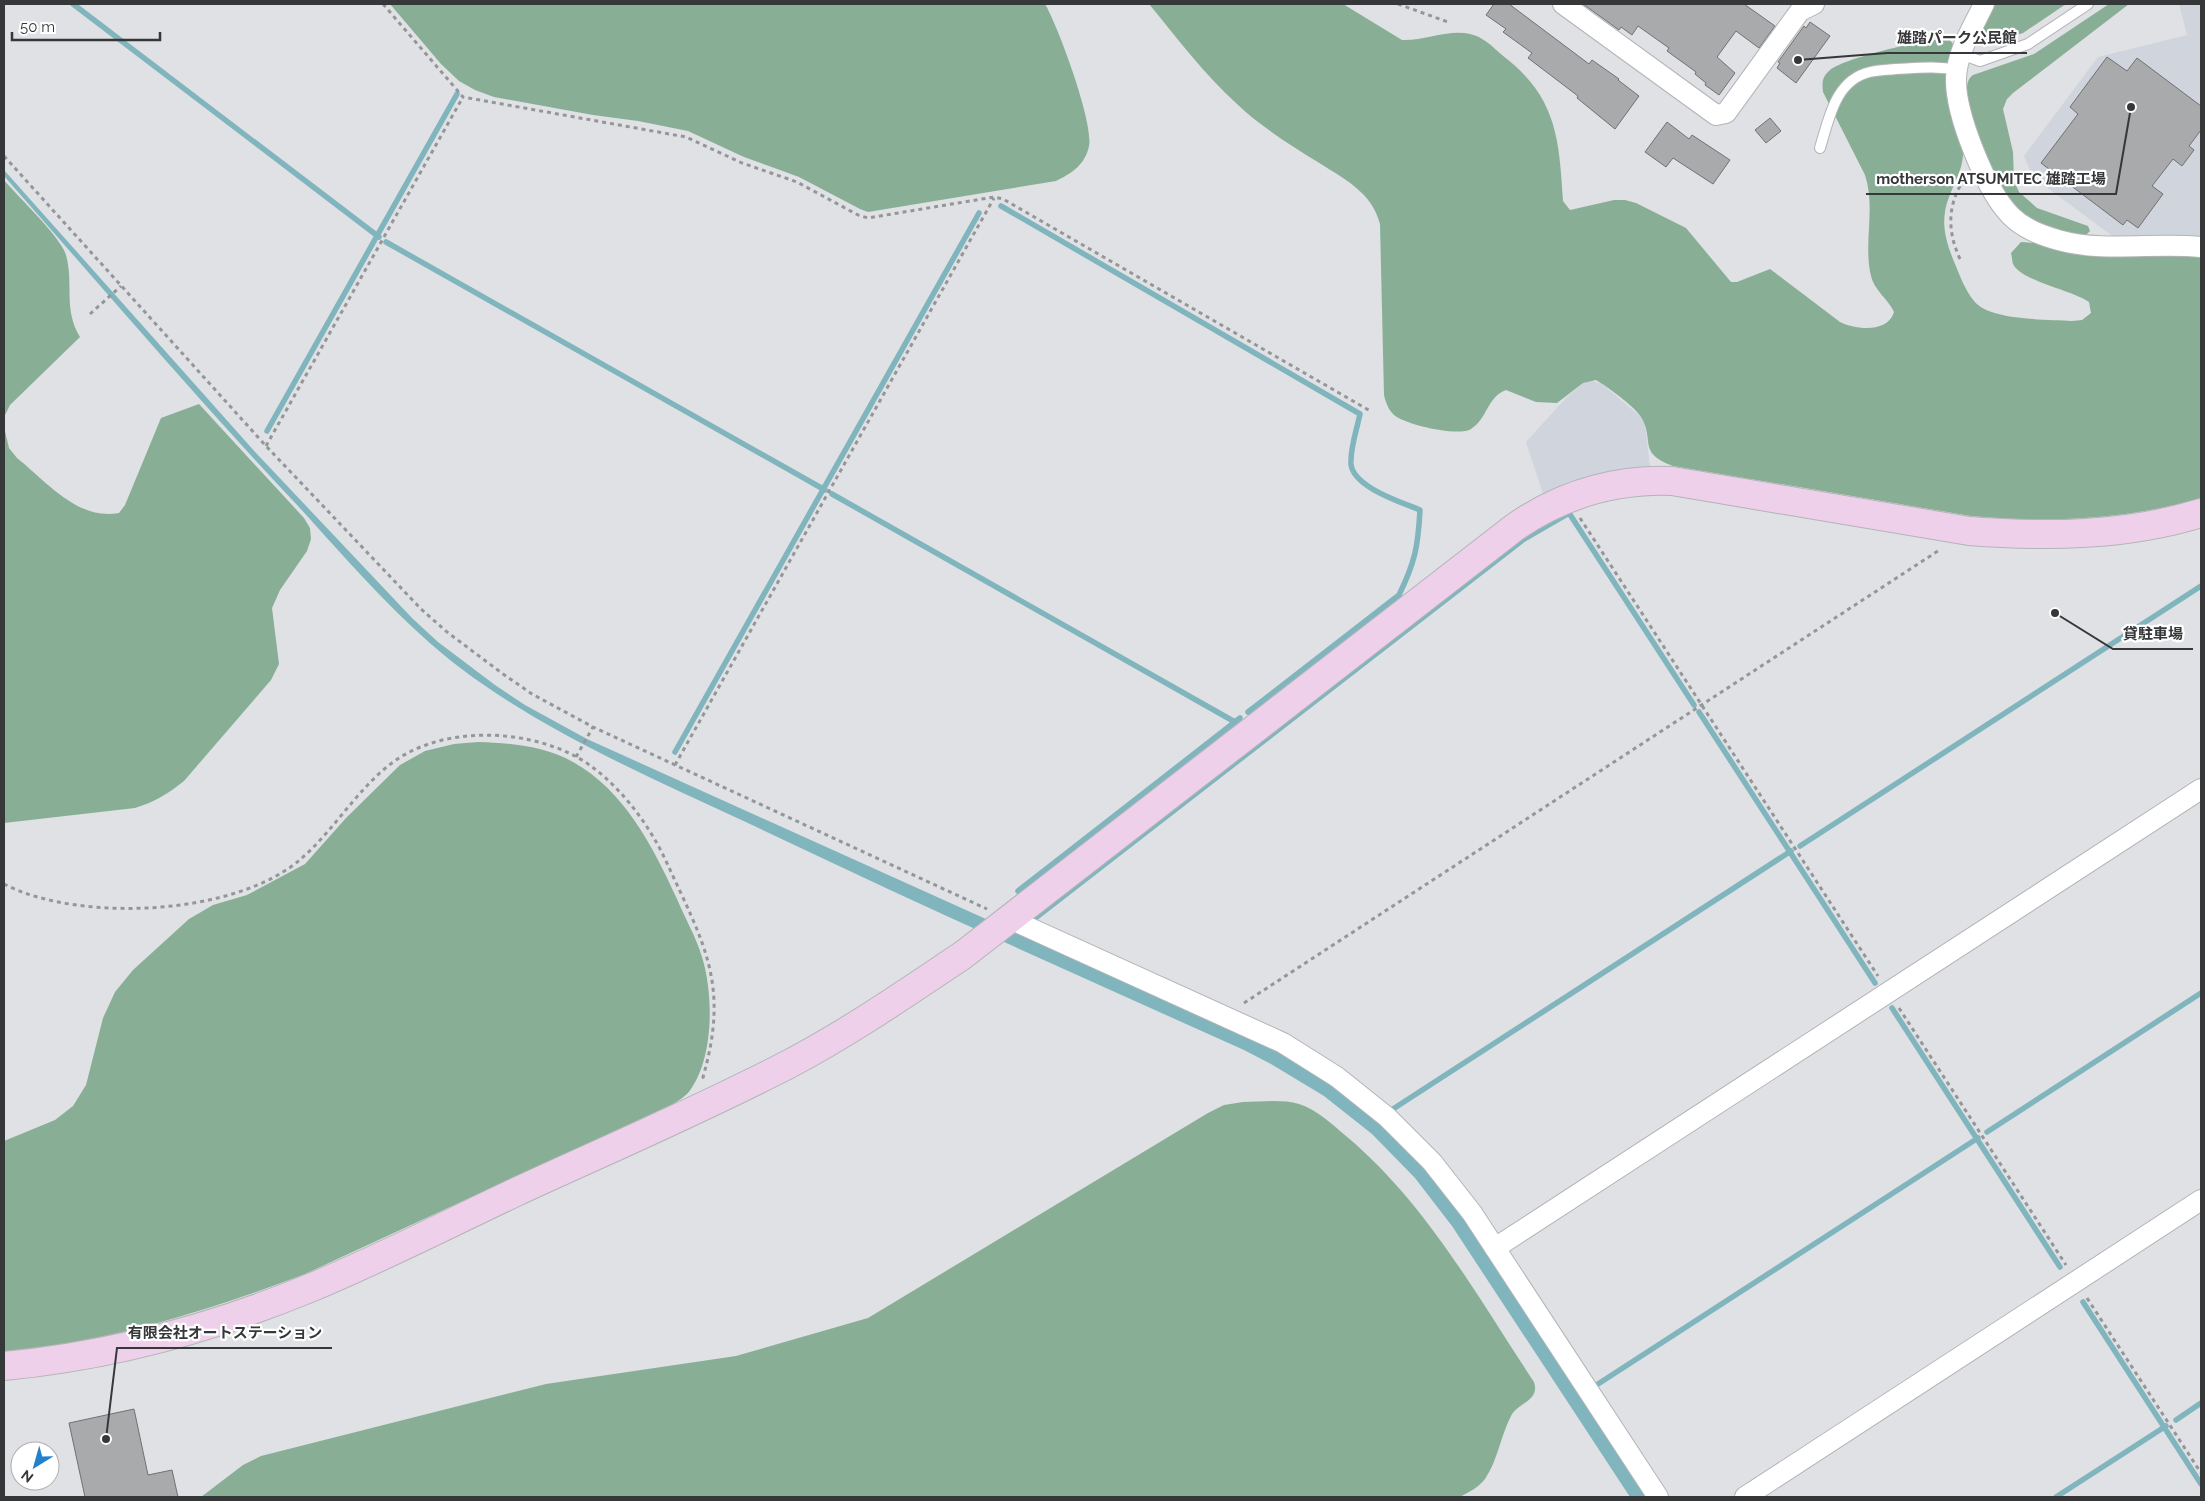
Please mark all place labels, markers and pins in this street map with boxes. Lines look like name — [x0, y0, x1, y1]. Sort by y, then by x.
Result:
callout: 雄踏パーク公民館 — [1887, 23, 2027, 53]
callout: motherson ATSUMITEC 雄踏工場 — [1866, 164, 2116, 194]
callout: 貸駐車場 — [2113, 619, 2193, 649]
callout: 有限会社オートステーション — [117, 1318, 332, 1348]

